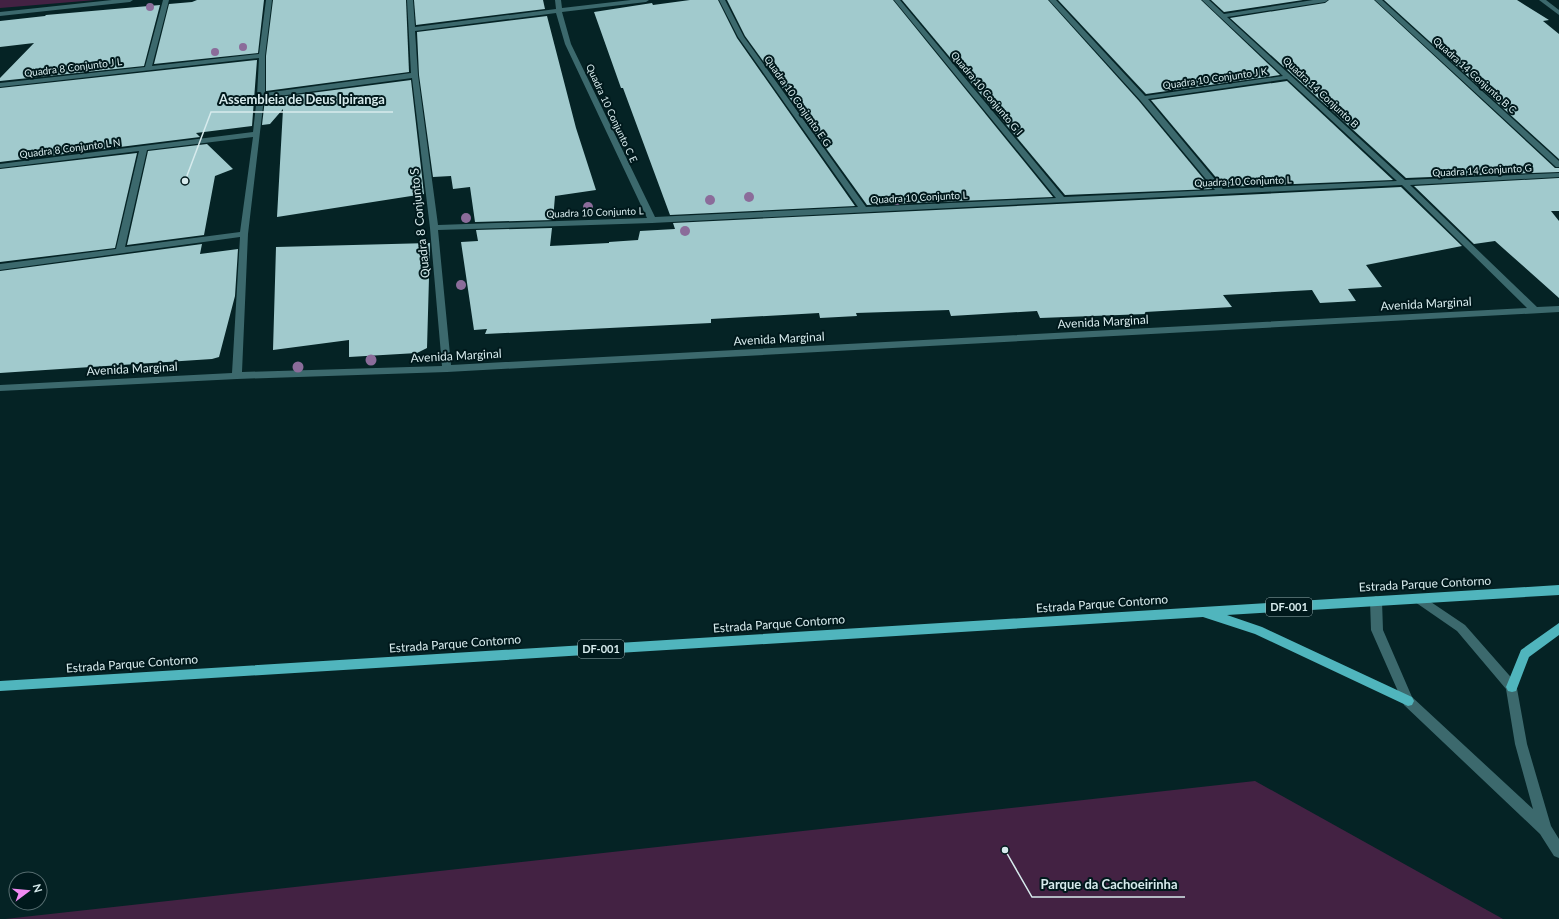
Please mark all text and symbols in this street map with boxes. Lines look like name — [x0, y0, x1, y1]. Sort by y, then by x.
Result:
street label: Quadra 14 Conjunto B C — [1431, 34, 1519, 116]
street label: Quadra 10 Conjunto G I — [949, 49, 1025, 137]
street label: Quadra 10 Conjunto E G — [762, 53, 834, 149]
street label: Quadra 14 Conjunto B — [1281, 54, 1361, 130]
street label: Quadra 8 Conjunto J L — [24, 55, 122, 79]
street label: Quadra 10 Conjunto C E — [584, 62, 640, 164]
street label: Quadra 10 Conjunto J K — [1162, 65, 1268, 91]
callout: Assembleia de Deus Ipiranga — [211, 87, 393, 112]
text: Assembleia de Deus Ipiranga — [218, 91, 385, 107]
street label: Quadra 8 Conjunto L N — [19, 136, 121, 160]
street label: Quadra 14 Conjunto G — [1432, 161, 1532, 179]
street label: Quadra 8 Conjunto S — [406, 167, 433, 279]
street label: Quadra 10 Conjunto L — [1194, 173, 1292, 189]
street label: Quadra 10 Conjunto L — [870, 188, 968, 206]
street label: Quadra 10 Conjunto L — [546, 204, 644, 220]
street label: Avenida Marginal — [1380, 294, 1472, 313]
street label: Avenida Marginal — [1057, 312, 1149, 331]
street label: Avenida Marginal — [733, 329, 825, 348]
street label: Avenida Marginal — [410, 346, 502, 365]
street label: Avenida Marginal — [86, 359, 178, 378]
street label: Estrada Parque Contorno — [1358, 573, 1492, 594]
street label: Estrada Parque Contorno — [1035, 591, 1169, 616]
road number: DF-001 — [1266, 598, 1312, 616]
street label: Estrada Parque Contorno — [712, 611, 846, 636]
street label: Estrada Parque Contorno — [388, 631, 522, 656]
road number: DF-001 — [578, 640, 624, 658]
street label: Estrada Parque Contorno — [65, 651, 199, 676]
north arrow — [8, 871, 48, 911]
callout: Parque da Cachoeirinha — [1032, 872, 1185, 897]
text: Parque da Cachoeirinha — [1041, 876, 1177, 892]
text: N — [31, 882, 46, 894]

